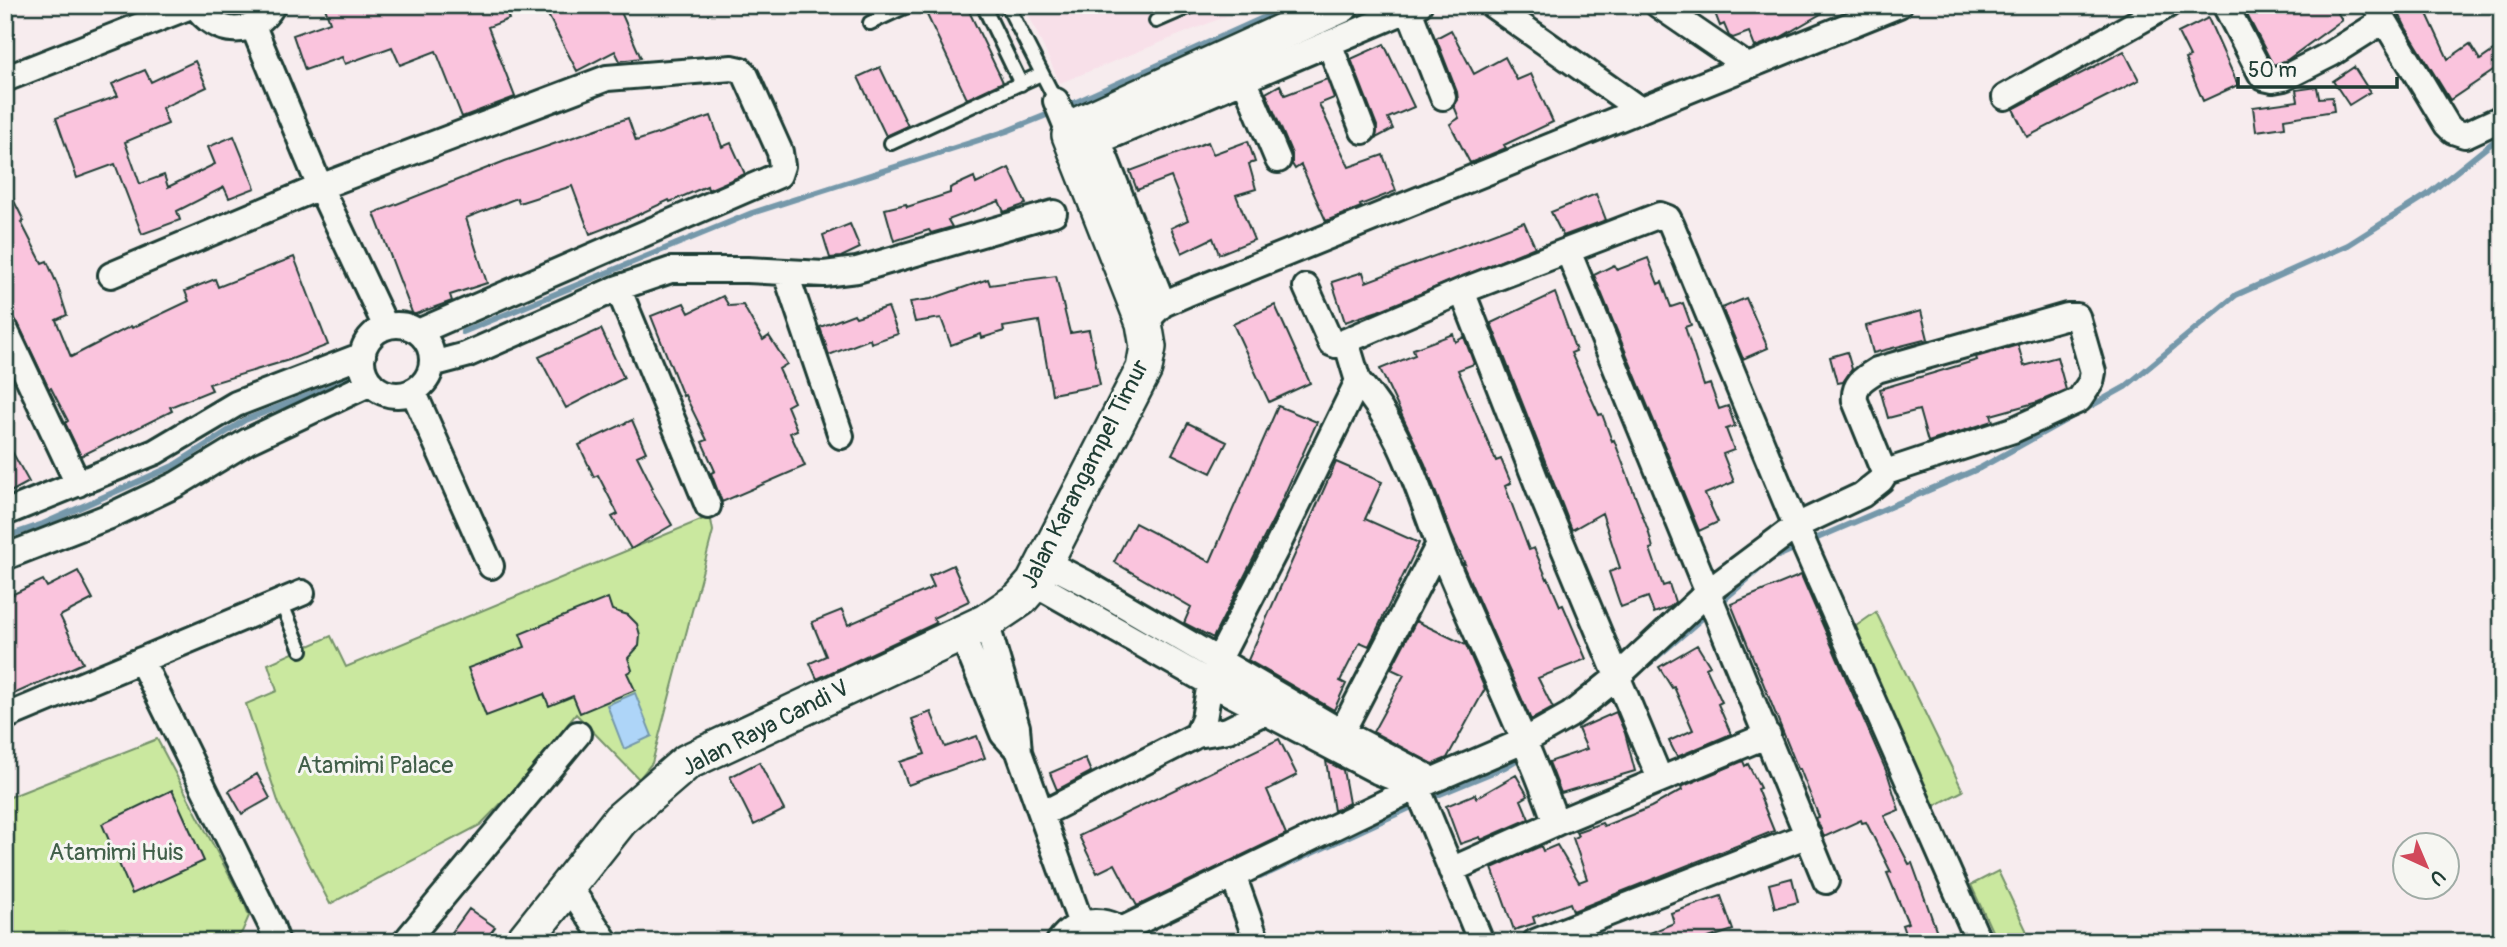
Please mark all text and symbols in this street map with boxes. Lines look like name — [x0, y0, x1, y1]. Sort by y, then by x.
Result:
scale bar — [2238, 46, 2397, 90]
text: 50 m — [2248, 57, 2297, 84]
street label: Jalan Karangampel Timur — [1015, 354, 1156, 593]
street label: Jalan Raya Candi V — [677, 673, 853, 783]
park label: Atamimi Palace — [297, 751, 453, 780]
north arrow — [2392, 832, 2462, 902]
park label: Atamimi Huis — [49, 838, 184, 867]
text: U — [2424, 865, 2450, 891]

